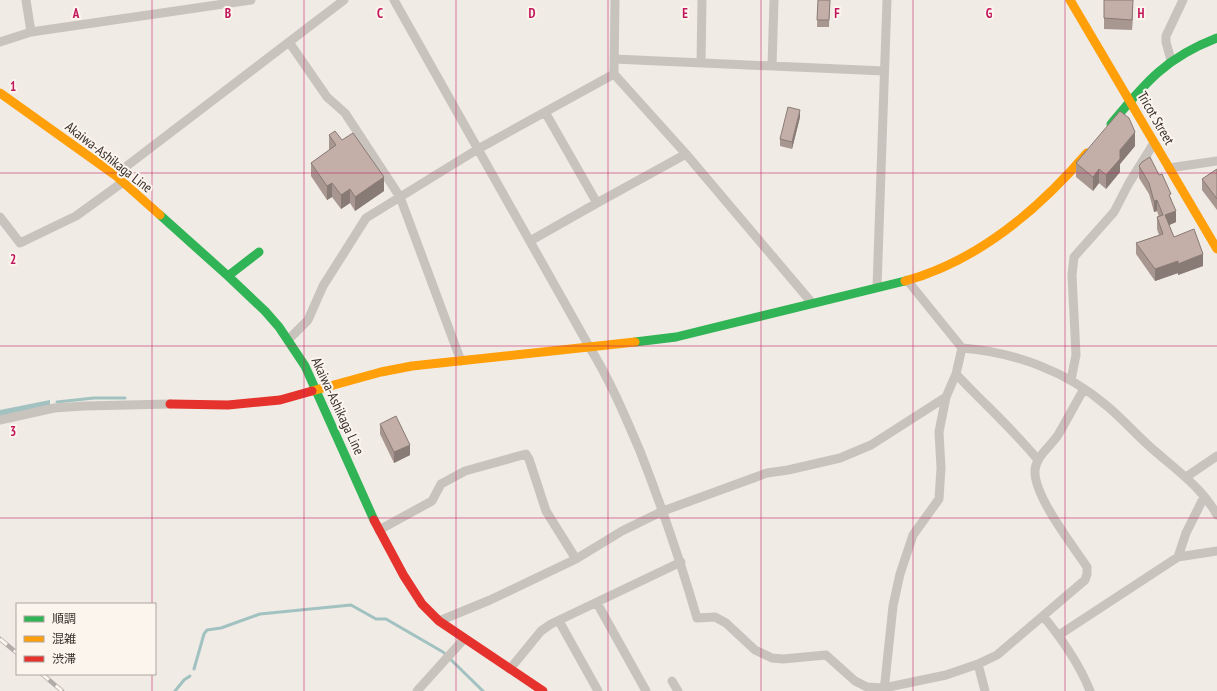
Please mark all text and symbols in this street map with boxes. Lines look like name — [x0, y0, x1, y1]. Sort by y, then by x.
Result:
text: A — [72, 5, 80, 22]
text: B — [225, 5, 231, 22]
text: C — [377, 5, 383, 22]
text: D — [529, 5, 536, 22]
text: E — [682, 5, 688, 22]
text: F — [834, 5, 840, 22]
text: G — [986, 5, 993, 22]
text: H — [1138, 5, 1145, 22]
text: 1 — [10, 78, 16, 95]
street label: Tricot Street — [1134, 88, 1178, 148]
street label: Akaiwa-Ashikaga Line — [62, 117, 156, 197]
text: 2 — [10, 251, 16, 268]
street label: Akaiwa-Ashikaga Line — [308, 354, 369, 458]
text: 3 — [10, 423, 16, 440]
legend — [16, 603, 156, 675]
text: 順調 — [52, 611, 76, 626]
text: 混雑 — [52, 631, 76, 646]
text: 渋滞 — [52, 651, 76, 666]

